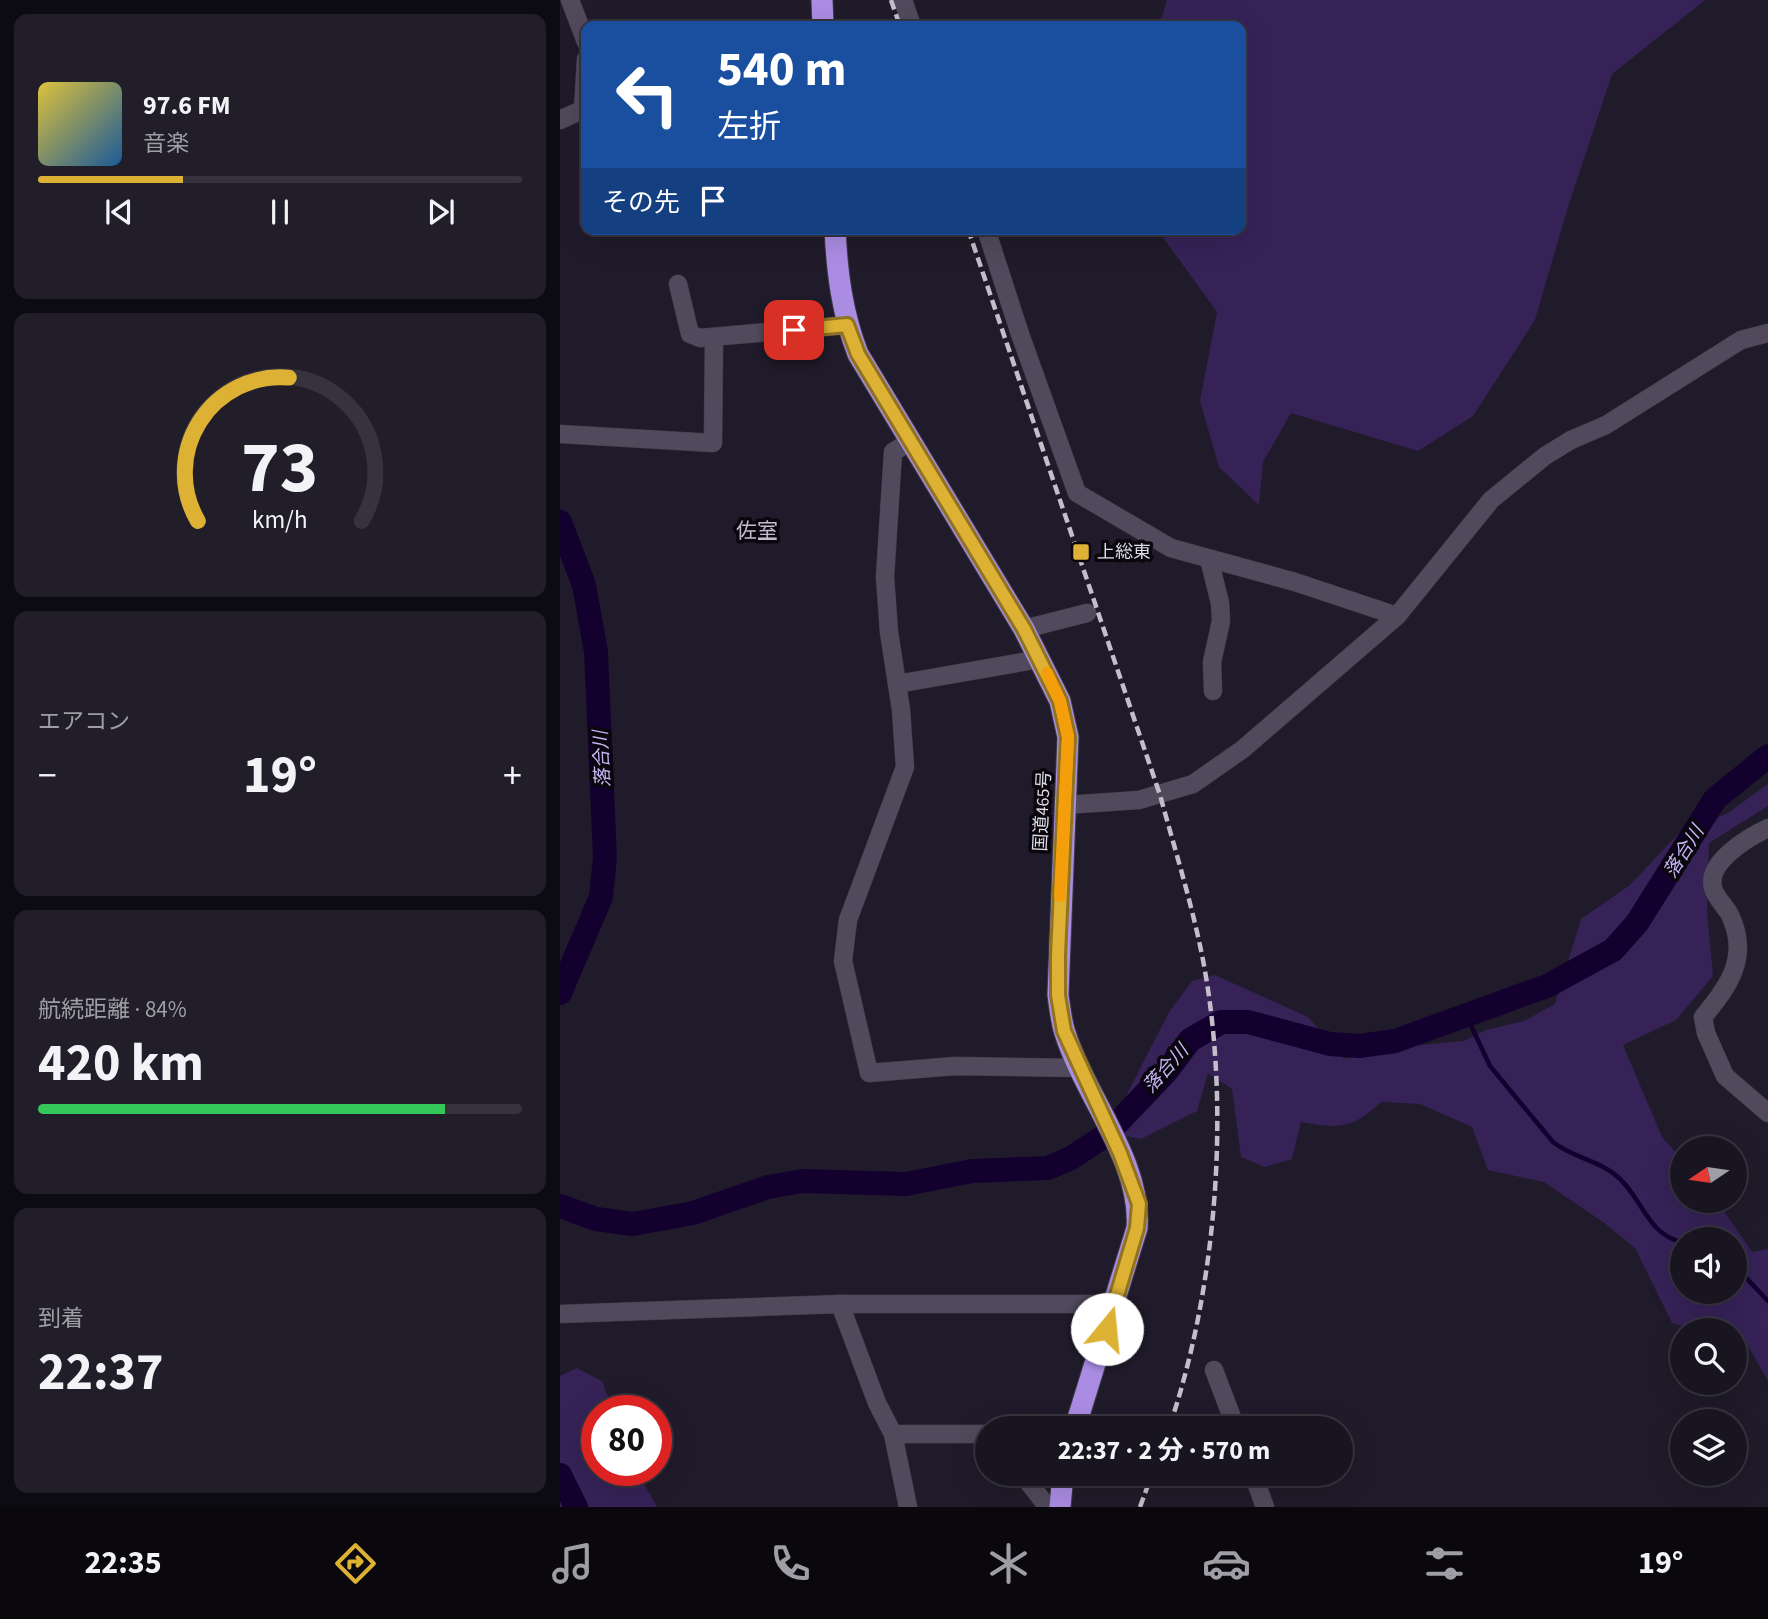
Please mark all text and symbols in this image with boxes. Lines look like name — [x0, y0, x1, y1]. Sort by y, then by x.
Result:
text: 540 m — [717, 35, 846, 105]
icon: left — [602, 49, 693, 140]
text: 97.6 FM — [143, 87, 231, 124]
text: 左折 — [717, 104, 781, 150]
text: 音楽 — [143, 127, 189, 160]
icon: arrive — [694, 182, 732, 220]
text: その先 — [602, 184, 680, 221]
icon: previous — [100, 193, 138, 231]
icon: pause — [261, 193, 299, 231]
icon: next — [422, 193, 460, 231]
pin — [764, 300, 824, 360]
icon: arrive — [775, 311, 813, 349]
text: 73 — [242, 416, 318, 520]
text: km/h — [252, 502, 308, 538]
district label: 佐室 — [736, 516, 778, 546]
place label: 上総東 — [1097, 540, 1151, 565]
marker: 上総東 — [1071, 542, 1091, 562]
text: エアコン — [38, 705, 130, 738]
water label: 落合川 — [587, 728, 617, 788]
text: 19° — [243, 739, 317, 813]
text: − — [38, 749, 57, 803]
text: + — [503, 749, 522, 803]
street label: 国道465号 — [1028, 770, 1057, 852]
water label: 落合川 — [1658, 819, 1712, 883]
text: 航続距離 · 84% — [38, 993, 187, 1026]
text: 420 km — [38, 1027, 204, 1101]
water label: 落合川 — [1137, 1037, 1197, 1099]
north arrow — [1670, 1136, 1746, 1213]
map controls — [1670, 1136, 1747, 1486]
button: sound — [1670, 1227, 1747, 1304]
position arrow — [1070, 1292, 1144, 1366]
text: 到着 — [38, 1302, 84, 1335]
button: search — [1670, 1318, 1747, 1395]
text: 22:37 — [38, 1336, 163, 1410]
speed limit sign: 80 — [581, 1395, 672, 1486]
button: layers — [1670, 1409, 1747, 1486]
text: 22:37 · 2 分 · 570 m — [1058, 1432, 1270, 1469]
icon: directions — [331, 1539, 380, 1588]
icon: music — [548, 1539, 597, 1588]
icon: phone — [766, 1539, 815, 1588]
icon: climate — [984, 1539, 1033, 1588]
icon: car — [1202, 1539, 1251, 1588]
icon: filters — [1420, 1539, 1469, 1588]
text: 22:35 — [84, 1540, 162, 1586]
text: 19° — [1638, 1540, 1683, 1586]

